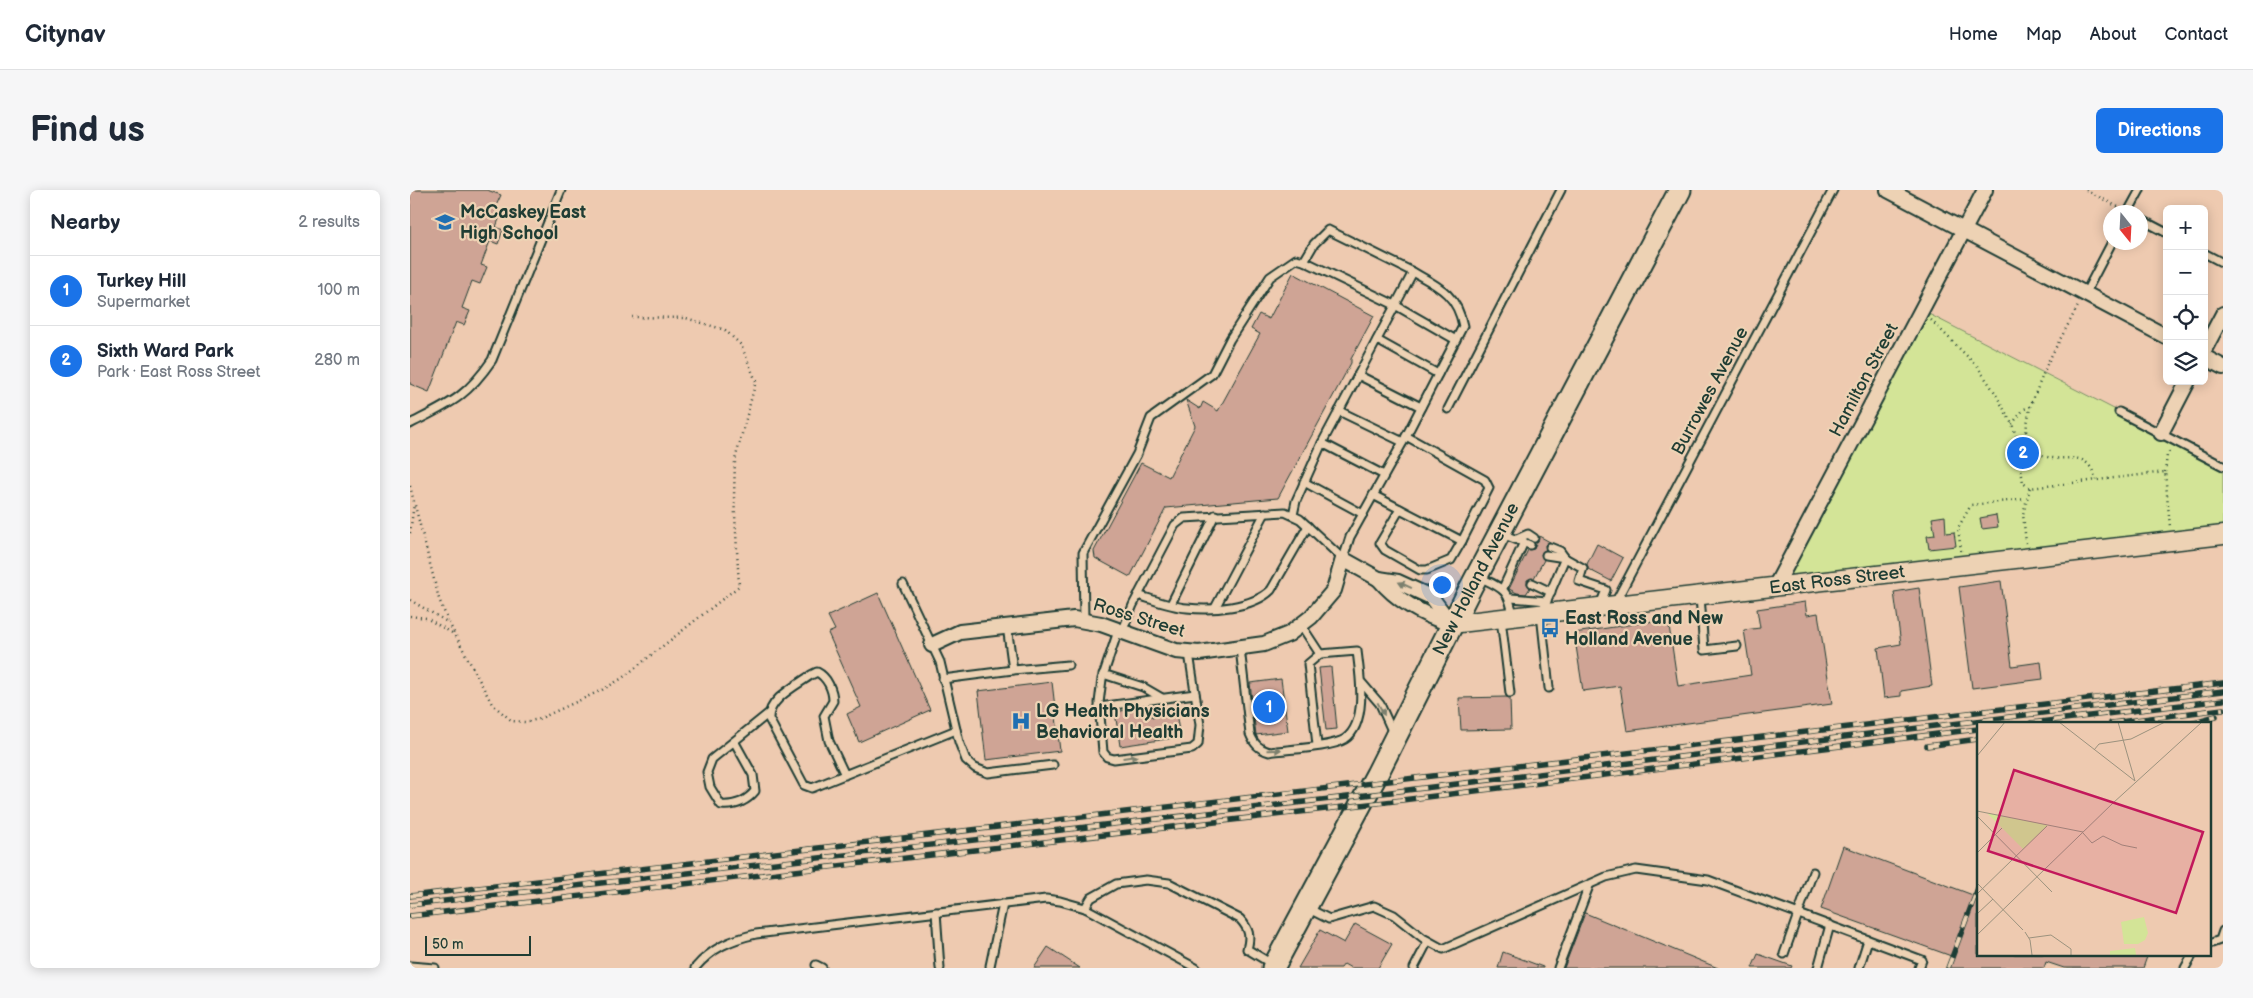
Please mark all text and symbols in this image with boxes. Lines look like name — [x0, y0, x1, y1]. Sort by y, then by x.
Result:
text: Citynav — [25, 20, 106, 49]
text: Home — [1949, 24, 1998, 45]
text: Map — [2026, 24, 2062, 45]
text: About — [2090, 24, 2137, 45]
text: Contact — [2165, 24, 2228, 45]
button: Directions — [2096, 108, 2223, 153]
text: Find us — [30, 109, 145, 152]
place label: McCaskey East High School — [460, 202, 586, 244]
north arrow — [2103, 205, 2148, 250]
map controls — [2163, 205, 2208, 385]
button: + — [2163, 205, 2208, 250]
text: Nearby — [50, 210, 120, 235]
school or university icon: McCaskey East High School — [434, 211, 456, 233]
text: 2 results — [298, 213, 360, 232]
button: − — [2163, 250, 2208, 295]
text: Turkey Hill — [97, 270, 186, 293]
text: 1 — [63, 281, 69, 300]
text: 100 m — [317, 281, 360, 300]
text: Supermarket — [97, 293, 190, 312]
button: locate — [2163, 295, 2208, 340]
street label: Hamilton Street — [1825, 319, 1903, 440]
street label: Burrowes Avenue — [1667, 323, 1753, 459]
text: Sixth Ward Park — [97, 340, 234, 363]
button: layers — [2163, 340, 2208, 385]
text: 2 — [61, 351, 71, 370]
text: 280 m — [314, 351, 360, 370]
text: Park · East Ross Street — [97, 363, 261, 382]
pin: 2 — [2007, 434, 2039, 472]
street label: New Holland Avenue — [1428, 499, 1524, 659]
street label: East Ross Street — [1768, 561, 1906, 599]
your location — [1429, 572, 1455, 598]
one-way arrow — [1398, 581, 1412, 589]
street label: Ross Street — [1091, 594, 1188, 642]
place label: East Ross and New Holland Avenue — [1565, 608, 1723, 650]
bus stop icon: East Ross and New Holland Avenue — [1539, 617, 1561, 639]
pin: 1 — [1253, 688, 1285, 726]
place label: LG Health Physicians Behavioral Health — [1036, 701, 1210, 743]
one-way arrow — [1377, 702, 1385, 716]
hospital icon: LG Health Physicians Behavioral Health — [1010, 710, 1032, 732]
inset map — [1977, 722, 2210, 956]
one-way arrow — [1266, 746, 1282, 754]
one-way arrow — [1122, 753, 1138, 761]
scale bar — [425, 933, 531, 956]
text: 50 m — [432, 936, 464, 953]

